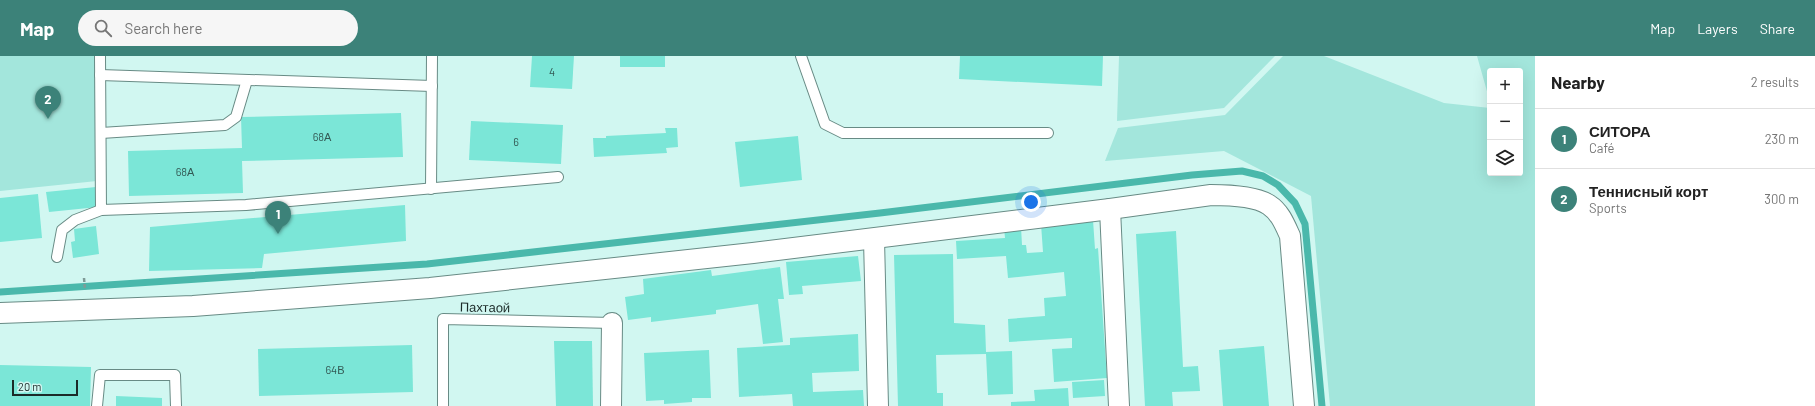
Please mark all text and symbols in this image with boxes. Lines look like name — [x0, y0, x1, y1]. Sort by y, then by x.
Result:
search box — [78, 10, 358, 46]
text: Map — [20, 17, 54, 40]
icon: search — [92, 17, 114, 39]
text: Search here — [124, 19, 202, 37]
text: Map — [1650, 20, 1675, 37]
text: Layers — [1697, 20, 1738, 37]
text: Share — [1760, 20, 1795, 37]
house number: 4 — [549, 65, 555, 78]
map controls — [1487, 68, 1523, 176]
button: + — [1487, 68, 1523, 104]
text: Nearby — [1551, 72, 1605, 92]
text: 2 results — [1751, 74, 1799, 90]
pin: 2 — [35, 86, 61, 119]
button: − — [1487, 104, 1523, 140]
text: СИТОРА — [1589, 122, 1651, 140]
house number: 68А — [313, 130, 332, 143]
text: 1 — [1562, 131, 1566, 147]
text: 230 m — [1765, 131, 1799, 147]
house number: 6 — [513, 135, 519, 148]
button: layers — [1487, 140, 1523, 176]
text: Café — [1589, 140, 1614, 156]
house number: 68А — [176, 165, 195, 178]
text: Теннисный корт — [1589, 182, 1708, 200]
text: 2 — [1560, 191, 1568, 207]
text: 300 m — [1764, 191, 1799, 207]
your location — [1021, 192, 1041, 212]
text: Sports — [1589, 200, 1627, 216]
pin: 1 — [265, 201, 291, 234]
street label: Пахтаой — [460, 299, 510, 315]
house number: 64В — [325, 363, 345, 376]
scale bar — [12, 378, 78, 397]
text: 20 m — [18, 380, 41, 393]

